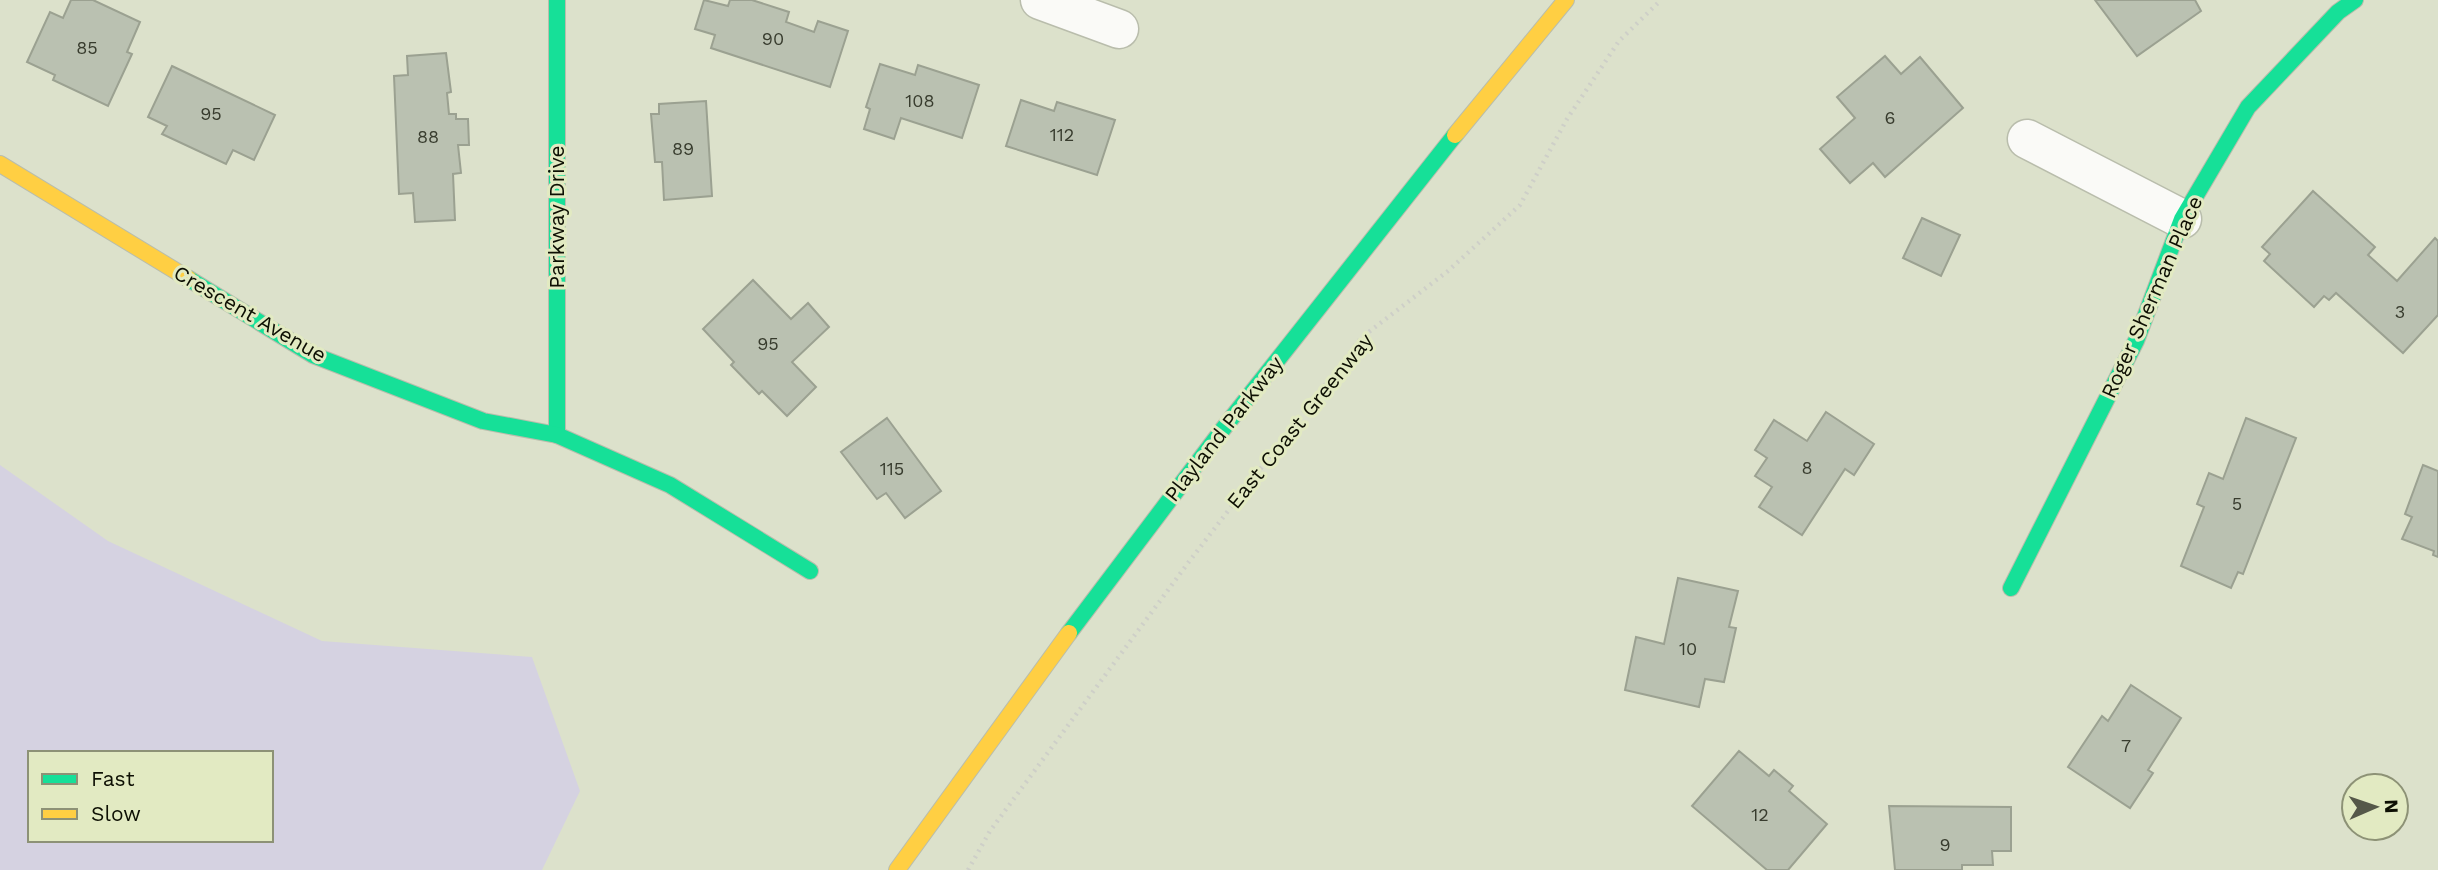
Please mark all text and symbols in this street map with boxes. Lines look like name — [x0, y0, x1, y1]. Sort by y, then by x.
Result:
house number: 90 — [762, 28, 784, 49]
house number: 85 — [76, 37, 98, 58]
house number: 108 — [905, 90, 935, 111]
house number: 95 — [200, 103, 222, 124]
house number: 6 — [1885, 107, 1895, 128]
house number: 112 — [1050, 124, 1074, 145]
house number: 88 — [417, 126, 439, 147]
house number: 89 — [672, 138, 694, 159]
street label: Parkway Drive — [544, 145, 569, 289]
street label: Roger Sherman Place — [2096, 192, 2207, 402]
street label: Crescent Avenue — [170, 260, 331, 367]
house number: 3 — [2395, 301, 2405, 322]
street label: East Coast Greenway — [1221, 328, 1378, 513]
house number: 95 — [757, 333, 779, 354]
street label: Playland Parkway — [1159, 351, 1288, 506]
house number: 8 — [1801, 457, 1813, 478]
house number: 115 — [880, 458, 904, 479]
house number: 5 — [2232, 493, 2242, 514]
house number: 10 — [1679, 638, 1697, 659]
house number: 7 — [2121, 735, 2131, 756]
legend — [28, 751, 273, 842]
text: Fast — [91, 766, 135, 791]
north arrow — [2340, 772, 2410, 842]
text: N — [2380, 799, 2403, 814]
text: Slow — [91, 801, 141, 826]
house number: 12 — [1751, 804, 1769, 825]
house number: 9 — [1939, 834, 1951, 855]

